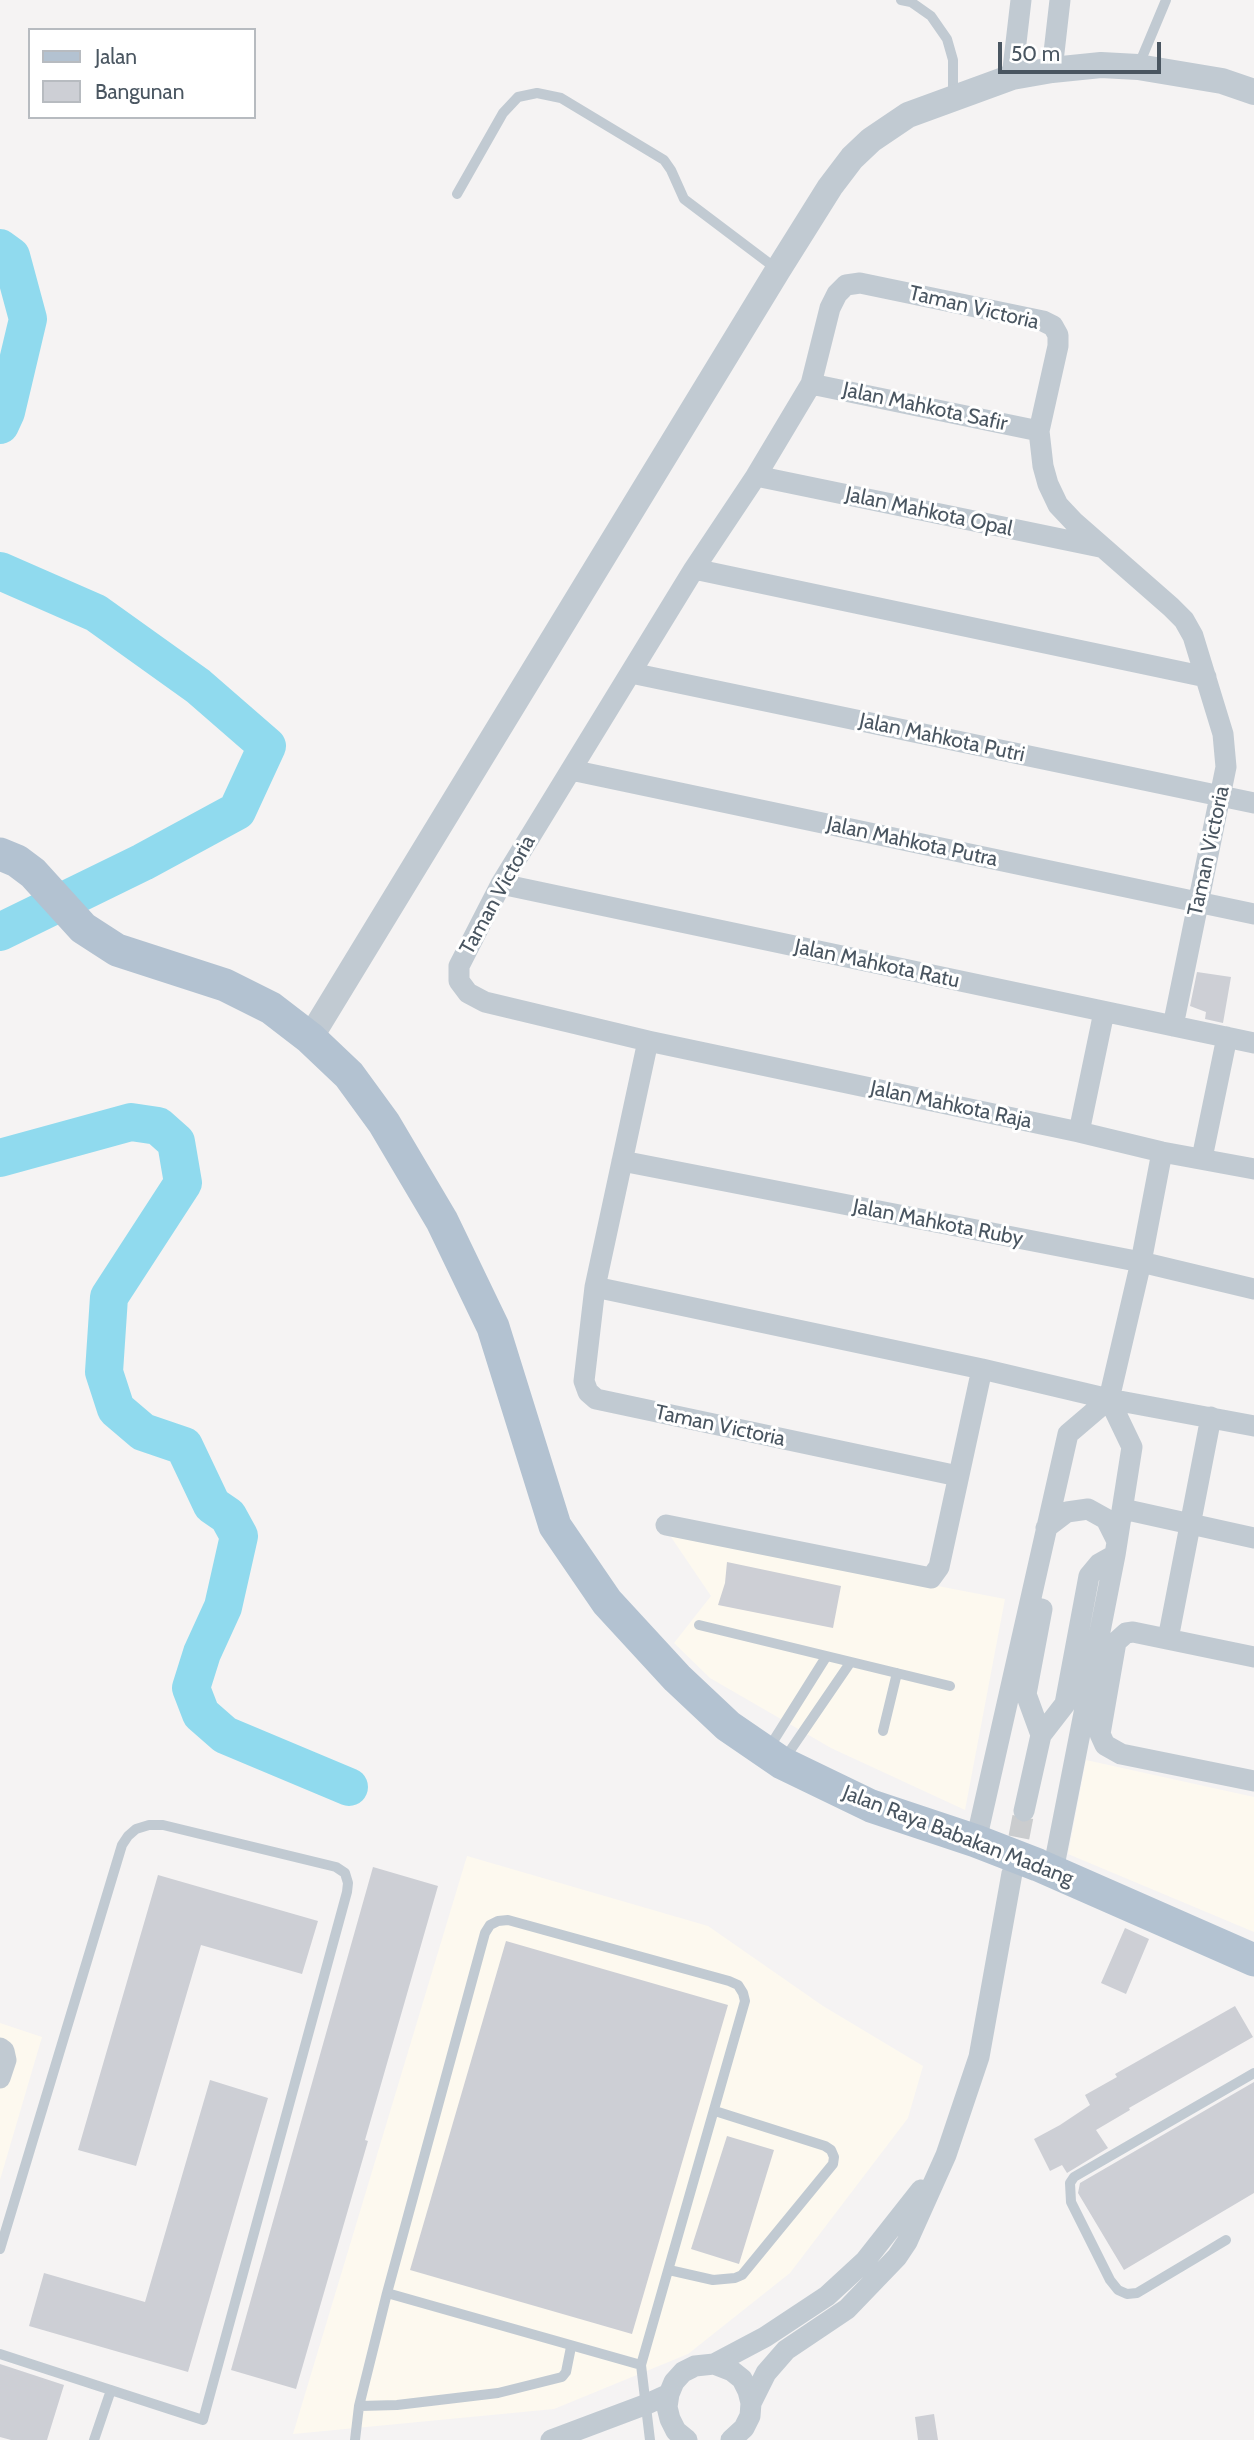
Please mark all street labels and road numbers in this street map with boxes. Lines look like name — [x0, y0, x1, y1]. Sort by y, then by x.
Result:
street label: Taman Victoria — [907, 281, 1041, 335]
street label: Jalan Mahkota Safir — [840, 377, 1010, 437]
street label: Jalan Mahkota Opal — [843, 482, 1015, 542]
street label: Jalan Mahkota Putri — [857, 708, 1027, 768]
street label: Taman Victoria — [1183, 784, 1235, 918]
street label: Jalan Mahkota Putra — [824, 812, 1000, 872]
street label: Taman Victoria — [455, 831, 541, 959]
street label: Jalan Mahkota Ratu — [792, 934, 962, 994]
street label: Jalan Mahkota Raja — [868, 1076, 1034, 1134]
street label: Jalan Mahkota Ruby — [851, 1194, 1025, 1252]
street label: Taman Victoria — [653, 1400, 787, 1452]
street label: Jalan Raya Babakan Madang — [839, 1780, 1077, 1892]

